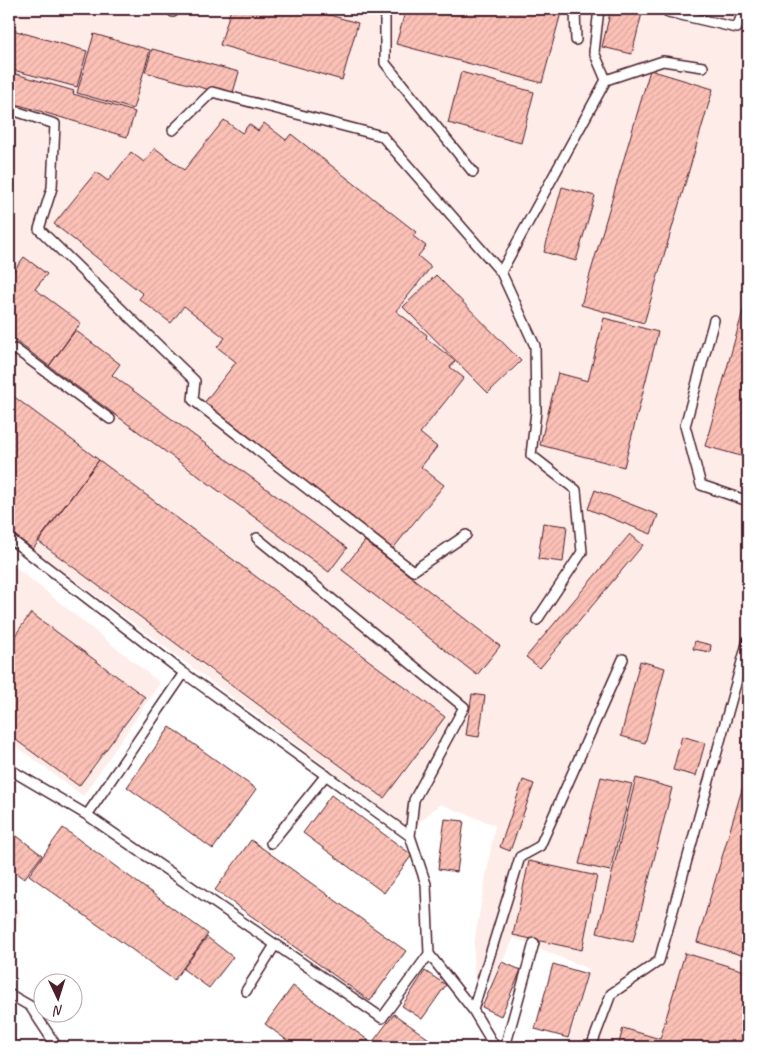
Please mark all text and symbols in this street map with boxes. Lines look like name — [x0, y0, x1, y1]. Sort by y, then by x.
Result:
north arrow — [32, 974, 82, 1024]
text: N — [52, 1002, 64, 1019]

